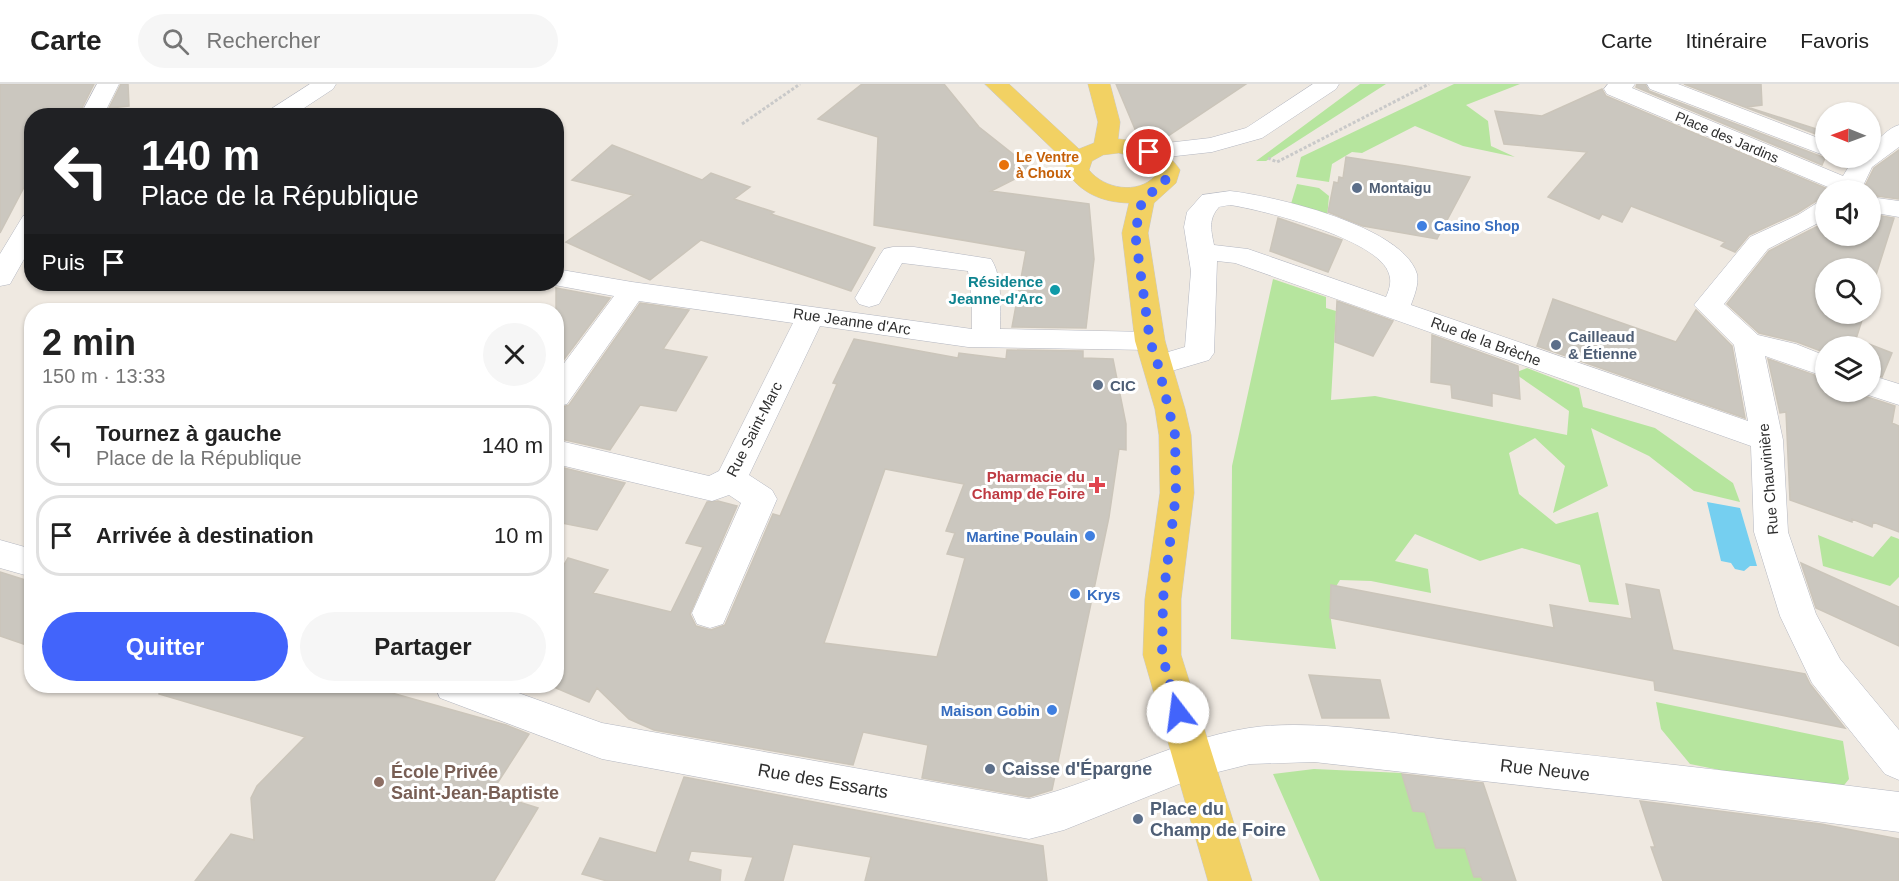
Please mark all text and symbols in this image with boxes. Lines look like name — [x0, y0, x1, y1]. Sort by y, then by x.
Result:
search box — [138, 14, 558, 68]
text: Carte — [30, 25, 102, 56]
icon: search — [159, 25, 192, 58]
text: Rechercher — [207, 28, 320, 53]
text: Carte — [1601, 29, 1652, 52]
text: Itinéraire — [1685, 29, 1767, 52]
text: Favoris — [1800, 29, 1869, 52]
north arrow — [1815, 102, 1881, 168]
map controls — [1815, 102, 1881, 402]
street label: Place des Jardins — [1673, 108, 1781, 166]
pin — [1123, 126, 1174, 177]
icon: left — [42, 132, 120, 210]
text: 140 m — [141, 132, 260, 179]
icon: arrive — [1132, 135, 1165, 168]
place label: Le Ventre à Choux — [1016, 149, 1079, 181]
marker: Le Ventre à Choux — [997, 158, 1011, 172]
place label: Montaigu — [1369, 180, 1431, 196]
button: sound — [1815, 180, 1881, 246]
text: Place de la République — [141, 181, 419, 211]
marker: Montaigu — [1350, 181, 1364, 195]
place label: Casino Shop — [1434, 218, 1520, 234]
marker: Casino Shop — [1415, 219, 1429, 233]
icon: arrive — [97, 246, 130, 279]
text: Puis — [42, 250, 85, 275]
button: search — [1815, 258, 1881, 324]
place label: Résidence Jeanne-d'Arc — [949, 273, 1043, 307]
marker: Résidence Jeanne-d'Arc — [1048, 283, 1062, 297]
street label: Rue Jeanne d'Arc — [792, 304, 912, 338]
street label: Rue de la Brèche — [1429, 313, 1543, 369]
text: 2 min — [42, 322, 136, 363]
button: close — [483, 323, 546, 386]
place label: Cailleaud & Étienne — [1568, 328, 1637, 362]
button: layers — [1815, 336, 1881, 402]
marker: Cailleaud & Étienne — [1549, 338, 1563, 352]
text: 150 m · 13:33 — [42, 365, 165, 387]
place label: CIC — [1110, 377, 1136, 394]
street label: Rue Saint-Marc — [723, 378, 785, 479]
marker: CIC — [1091, 378, 1105, 392]
text: Tournez à gauche — [96, 421, 281, 446]
street label: Rue Chauvinière — [1755, 423, 1781, 535]
icon: left — [45, 429, 78, 462]
text: 140 m — [482, 433, 543, 458]
text: Place de la République — [96, 447, 302, 469]
place label: Pharmacie du Champ de Foire — [972, 468, 1085, 502]
marker: Pharmacie du Champ de Foire — [1090, 478, 1104, 492]
icon: arrive — [45, 519, 78, 552]
text: Arrivée à destination — [96, 523, 314, 548]
text: 10 m — [494, 523, 543, 548]
place label: Martine Poulain — [966, 528, 1078, 545]
marker: Martine Poulain — [1083, 529, 1097, 543]
place label: Krys — [1087, 586, 1120, 603]
marker: Krys — [1068, 587, 1082, 601]
button: Quitter — [42, 612, 288, 681]
button: Partager — [300, 612, 546, 681]
position arrow — [1146, 680, 1210, 744]
place label: Maison Gobin — [941, 702, 1040, 719]
marker: Maison Gobin — [1045, 703, 1059, 717]
street label: Rue Neuve — [1499, 755, 1591, 785]
place label: Caisse d'Épargne — [1002, 758, 1152, 779]
street label: Rue des Essarts — [756, 760, 890, 802]
place label: École Privée Saint-Jean-Baptiste — [391, 761, 559, 803]
marker: Caisse d'Épargne — [983, 762, 997, 776]
marker: École Privée Saint-Jean-Baptiste — [372, 775, 386, 789]
place label: Place du Champ de Foire — [1150, 799, 1286, 840]
marker: Place du Champ de Foire — [1131, 812, 1145, 826]

